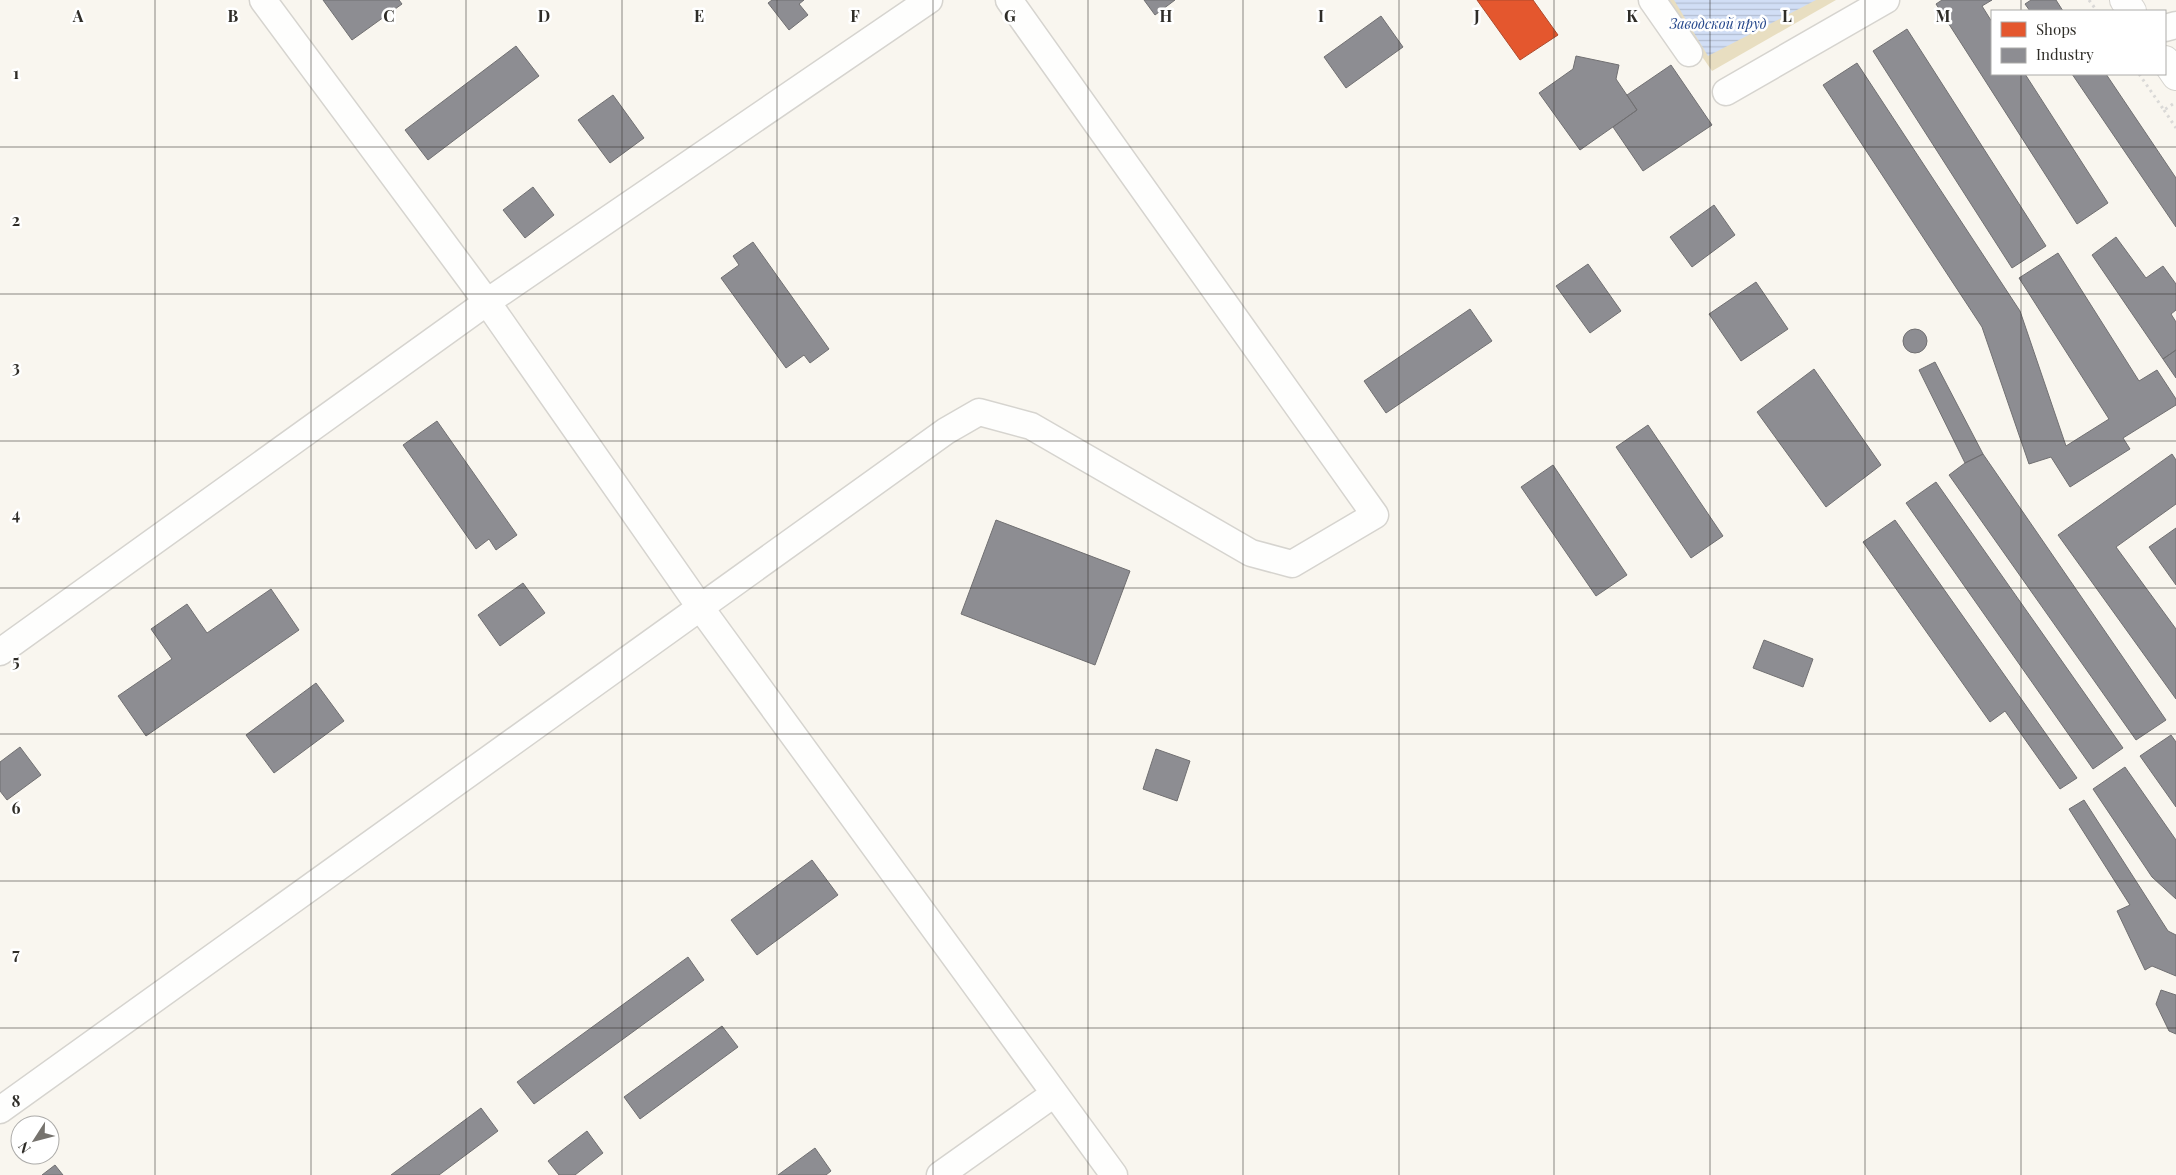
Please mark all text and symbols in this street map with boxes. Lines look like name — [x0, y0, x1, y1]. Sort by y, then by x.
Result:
text: A — [72, 5, 84, 26]
text: B — [228, 5, 239, 26]
text: C — [383, 5, 395, 26]
text: D — [538, 5, 550, 26]
text: E — [694, 5, 704, 26]
text: F — [850, 5, 860, 26]
text: G — [1004, 5, 1016, 26]
text: H — [1160, 5, 1173, 26]
text: I — [1318, 5, 1324, 26]
text: J — [1473, 5, 1480, 26]
text: K — [1626, 5, 1638, 26]
text: L — [1782, 5, 1792, 26]
text: M — [1936, 5, 1951, 26]
legend — [1991, 10, 2166, 75]
water label: Заводской пруд — [1668, 14, 1767, 33]
text: Shops — [2036, 19, 2077, 39]
text: Industry — [2036, 44, 2094, 64]
text: 1 — [13, 62, 19, 83]
text: 2 — [12, 209, 20, 230]
text: 3 — [12, 356, 20, 377]
text: 4 — [12, 503, 20, 524]
text: 5 — [12, 650, 20, 671]
text: 6 — [12, 797, 21, 818]
text: 7 — [12, 943, 20, 964]
text: 8 — [12, 1090, 21, 1111]
north arrow — [10, 1115, 60, 1165]
text: N — [13, 1138, 35, 1158]

